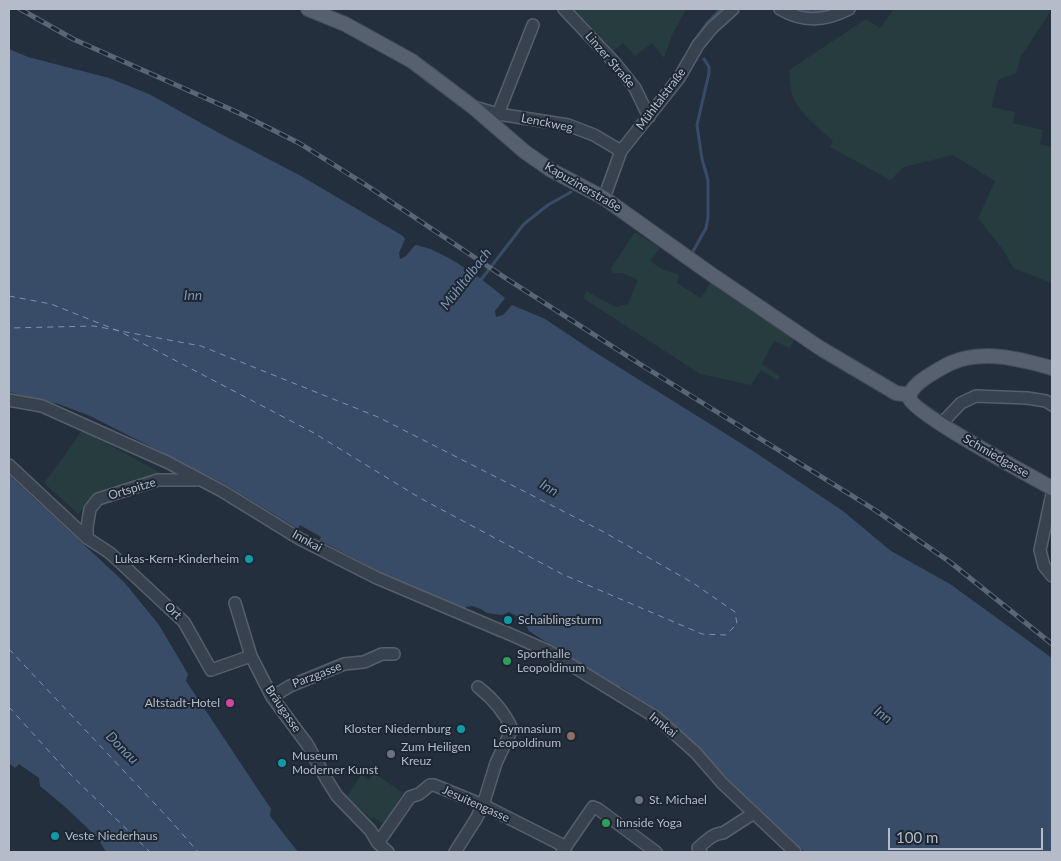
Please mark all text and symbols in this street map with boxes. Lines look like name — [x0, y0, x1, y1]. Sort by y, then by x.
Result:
street label: Linzer Straße — [582, 29, 638, 91]
street label: Mühltalstraße — [633, 65, 689, 133]
street label: Lenckweg — [520, 111, 574, 135]
street label: Kapuzinerstraße — [542, 159, 624, 215]
water label: Mühltalbach — [437, 245, 495, 313]
water label: Inn — [184, 287, 202, 303]
street label: Schmiedgasse — [961, 431, 1031, 481]
street label: Ortspitze — [107, 475, 157, 503]
water label: Inn — [537, 476, 561, 500]
street label: Innkai — [290, 527, 324, 555]
place label: Lukas-Kern-Kinderheim — [115, 552, 239, 566]
marker: Lukas-Kern-Kinderheim — [243, 553, 255, 565]
street label: Ort — [161, 599, 185, 623]
place label: Schaiblingsturm — [518, 613, 602, 627]
marker: Schaiblingsturm — [502, 614, 514, 626]
place label: Sporthalle Leopoldinum — [517, 647, 585, 675]
marker: Sporthalle Leopoldinum — [501, 655, 513, 667]
street label: Parzgasse — [290, 659, 344, 691]
street label: Bräugasse — [262, 683, 304, 735]
place label: Altstadt-Hotel — [145, 696, 220, 710]
marker: Altstadt-Hotel — [224, 697, 236, 709]
water label: Inn — [871, 703, 895, 727]
street label: Innkai — [646, 709, 680, 741]
place label: Kloster Niedernburg — [344, 722, 451, 736]
place label: Gymnasium Leopoldinum — [493, 722, 561, 750]
marker: Kloster Niedernburg — [455, 723, 467, 735]
water label: Donau — [102, 728, 142, 768]
marker: Gymnasium Leopoldinum — [565, 730, 577, 742]
place label: Zum Heiligen Kreuz — [401, 740, 471, 768]
marker: Zum Heiligen Kreuz — [385, 748, 397, 760]
place label: Museum Moderner Kunst — [292, 749, 378, 777]
marker: Museum Moderner Kunst — [276, 757, 288, 769]
street label: Jesuitengasse — [440, 783, 512, 825]
place label: St. Michael — [649, 793, 707, 807]
marker: St. Michael — [633, 794, 645, 806]
place label: Innside Yoga — [616, 816, 682, 830]
marker: Innside Yoga — [600, 817, 612, 829]
scale bar — [891, 818, 1046, 850]
text: 100 m — [896, 828, 938, 846]
place label: Veste Niederhaus — [65, 829, 158, 843]
marker: Veste Niederhaus — [49, 830, 61, 842]

